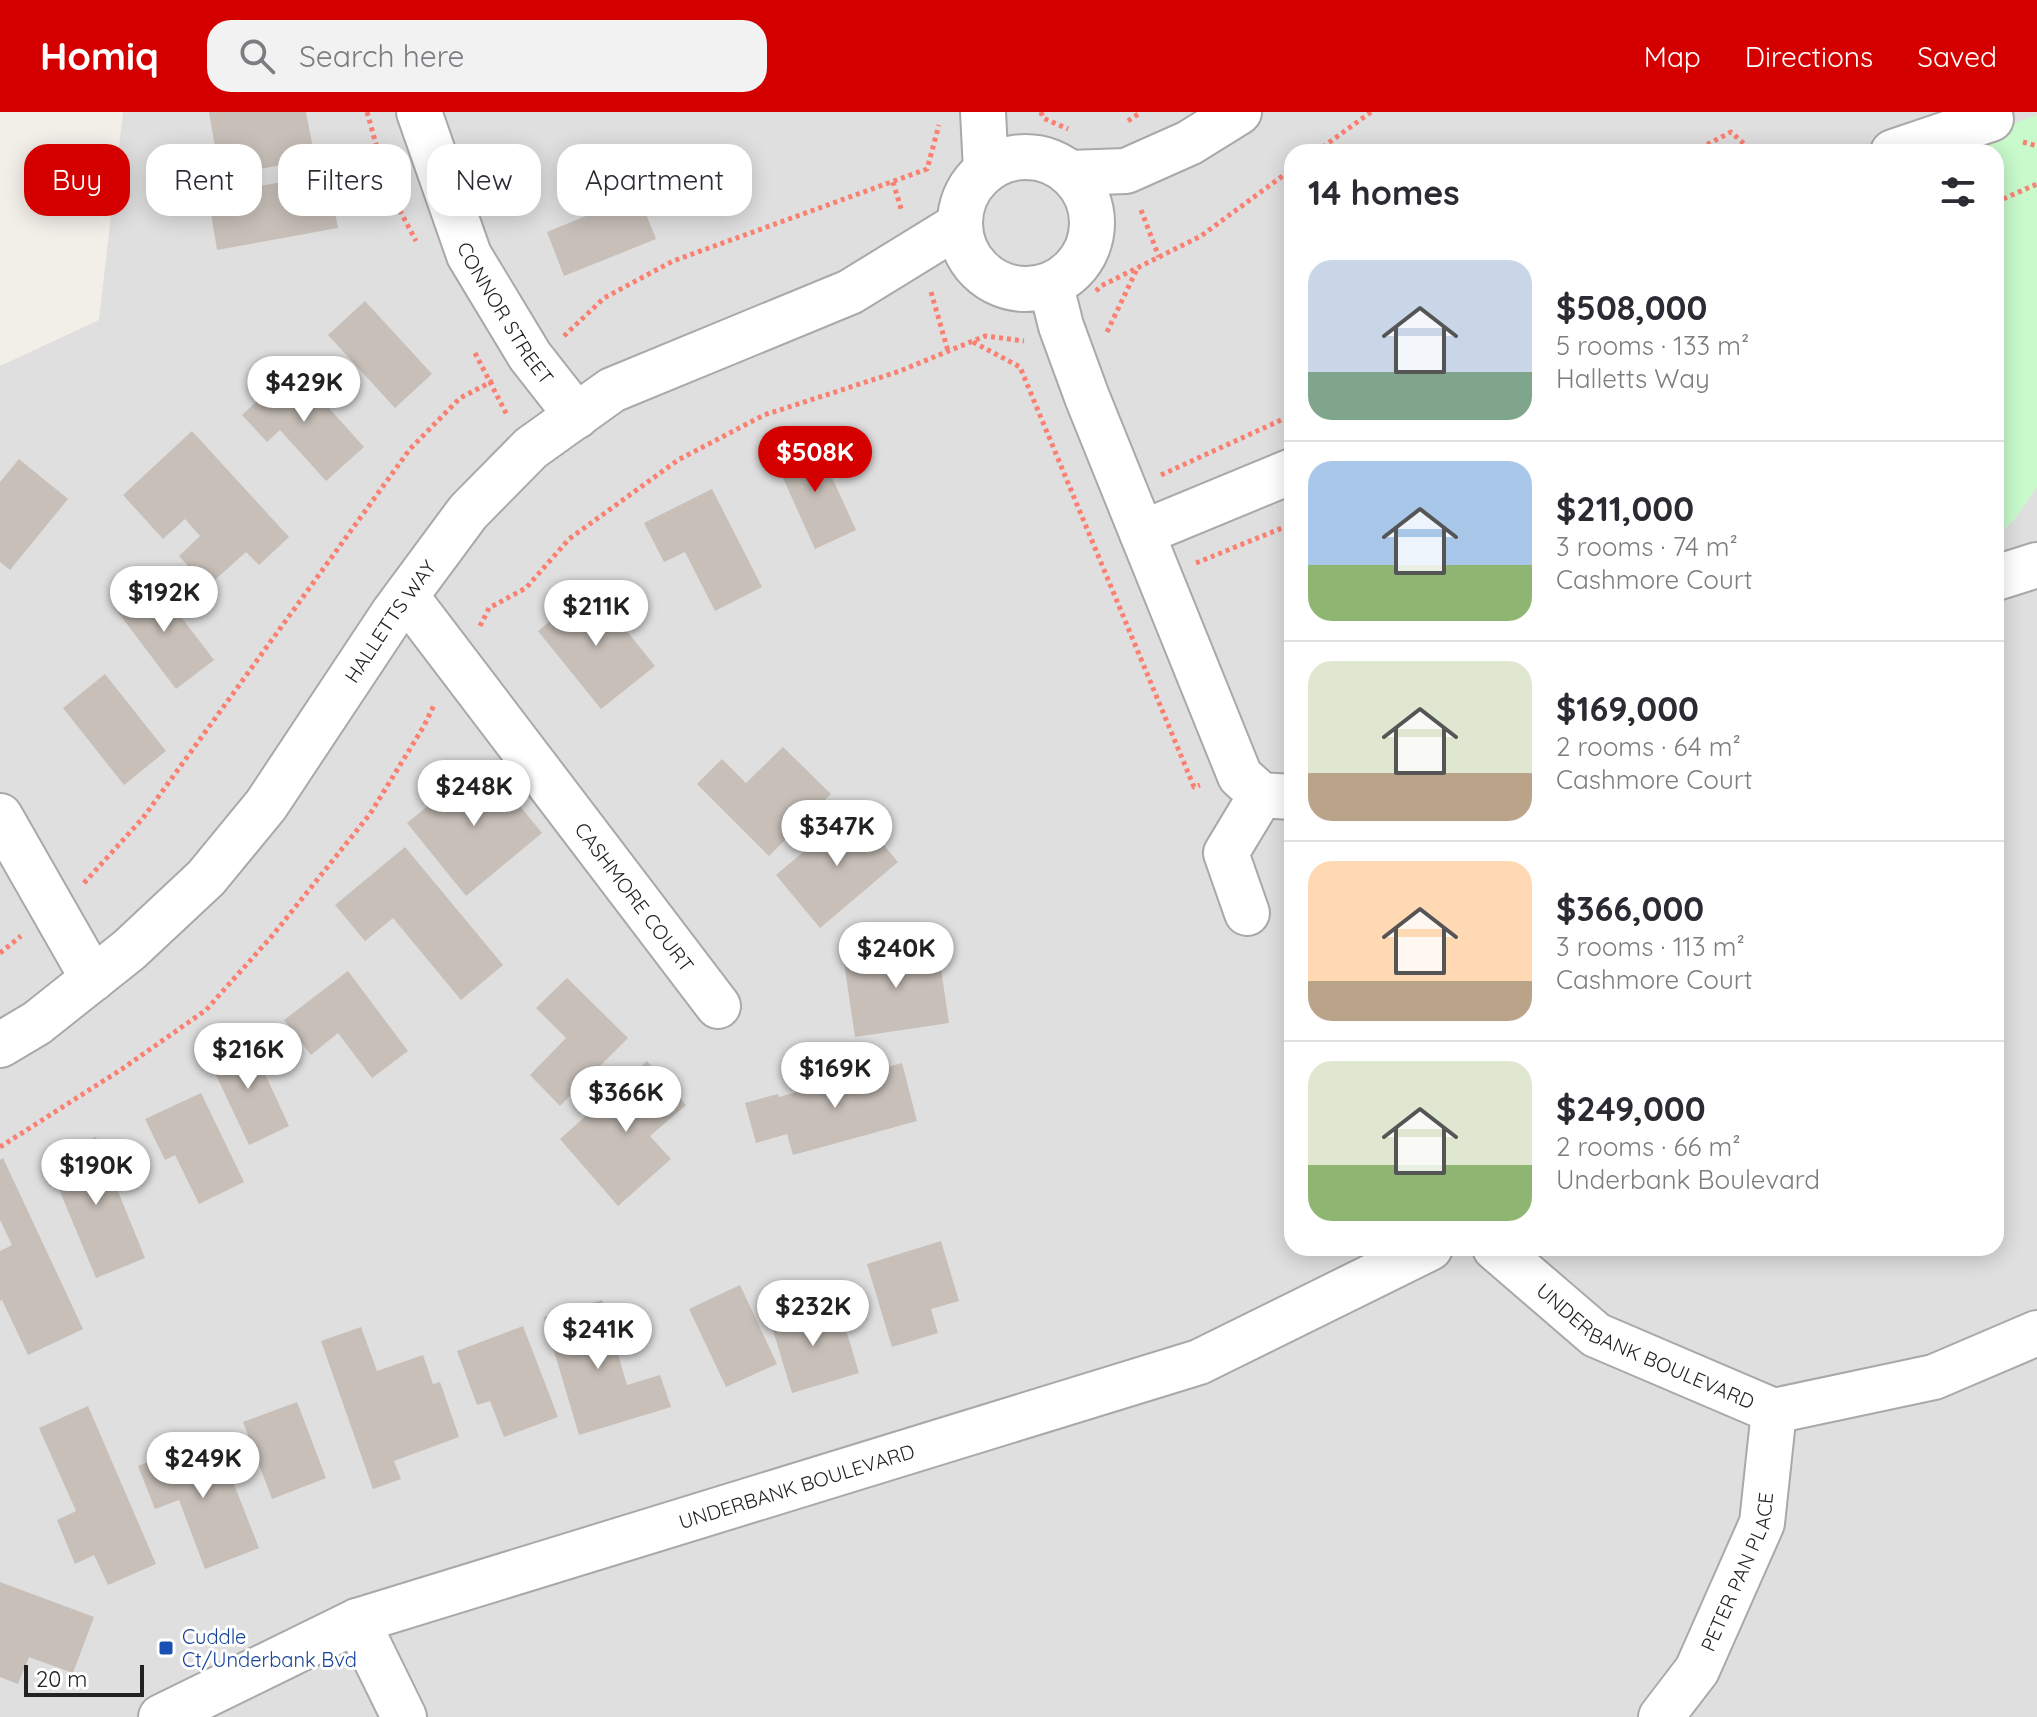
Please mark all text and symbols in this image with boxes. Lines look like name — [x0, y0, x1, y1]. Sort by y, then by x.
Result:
search box — [207, 20, 767, 92]
text: Homiq — [40, 32, 159, 80]
icon: search — [235, 34, 279, 78]
text: Search here — [299, 37, 465, 75]
text: Map — [1644, 39, 1701, 74]
text: Directions — [1745, 39, 1873, 74]
text: Saved — [1917, 39, 1997, 74]
chip: Buy — [24, 144, 130, 216]
chip: Rent — [146, 144, 262, 216]
chip: Filters — [278, 144, 411, 216]
chip: New — [427, 144, 541, 216]
chip: Apartment — [557, 144, 752, 216]
icon: filters — [1936, 170, 1980, 214]
text: 14 homes — [1308, 171, 1460, 214]
street label: CONNOR STREET — [453, 238, 560, 389]
text: $508,000 — [1556, 286, 1707, 329]
icon: home — [1372, 292, 1468, 388]
text: 5 rooms · 133 m² — [1556, 329, 1749, 362]
pin: $429K — [248, 356, 360, 424]
text: Halletts Way — [1556, 362, 1710, 395]
text: $429K — [265, 365, 343, 398]
pin: $508K — [759, 426, 871, 494]
text: $508K — [776, 435, 854, 468]
text: $211,000 — [1556, 487, 1694, 530]
icon: home — [1372, 493, 1468, 589]
text: 3 rooms · 74 m² — [1556, 530, 1738, 563]
street label: HALLETTS WAY — [338, 555, 441, 687]
text: Cashmore Court — [1556, 563, 1753, 596]
pin: $192K — [108, 566, 220, 634]
text: $192K — [128, 575, 200, 608]
pin: $211K — [540, 580, 652, 648]
text: $211K — [562, 589, 630, 622]
text: $169,000 — [1556, 687, 1699, 730]
icon: home — [1372, 693, 1468, 789]
text: 2 rooms · 64 m² — [1556, 730, 1741, 763]
pin: $248K — [418, 760, 530, 828]
text: Cashmore Court — [1556, 763, 1753, 796]
text: $248K — [436, 769, 512, 802]
pin: $347K — [781, 800, 893, 868]
text: $347K — [799, 809, 875, 842]
street label: CASHMORE COURT — [570, 817, 700, 977]
text: $366,000 — [1556, 887, 1704, 930]
icon: home — [1372, 893, 1468, 989]
pin: $240K — [840, 922, 952, 990]
text: 3 rooms · 113 m² — [1556, 930, 1745, 963]
text: $240K — [857, 931, 935, 964]
text: Cashmore Court — [1556, 963, 1753, 996]
pin: $216K — [192, 1023, 304, 1091]
text: $216K — [212, 1032, 284, 1065]
pin: $169K — [779, 1042, 891, 1110]
text: $169K — [799, 1051, 871, 1084]
pin: $366K — [570, 1066, 682, 1134]
text: $366K — [588, 1075, 664, 1108]
text: $249,000 — [1556, 1087, 1706, 1130]
icon: home — [1372, 1093, 1468, 1189]
text: 2 rooms · 66 m² — [1556, 1130, 1741, 1163]
pin: $190K — [40, 1139, 152, 1207]
text: $190K — [59, 1148, 133, 1181]
text: Underbank Boulevard — [1556, 1163, 1820, 1196]
street label: UNDERBANK BOULEVARD — [1532, 1277, 1759, 1414]
pin: $232K — [757, 1280, 869, 1348]
text: $232K — [775, 1289, 851, 1322]
pin: $241K — [542, 1303, 654, 1371]
text: $241K — [562, 1312, 634, 1345]
pin: $249K — [147, 1432, 259, 1500]
street label: UNDERBANK BOULEVARD — [675, 1438, 917, 1534]
text: $249K — [165, 1441, 241, 1474]
street label: PETER PAN PLACE — [1694, 1491, 1778, 1655]
place label: Cuddle Ct/Underbank Bvd — [182, 1624, 357, 1672]
marker: Cuddle Ct/Underbank Bvd — [157, 1639, 175, 1657]
scale bar — [24, 1661, 144, 1697]
text: 20 m — [36, 1665, 87, 1693]

